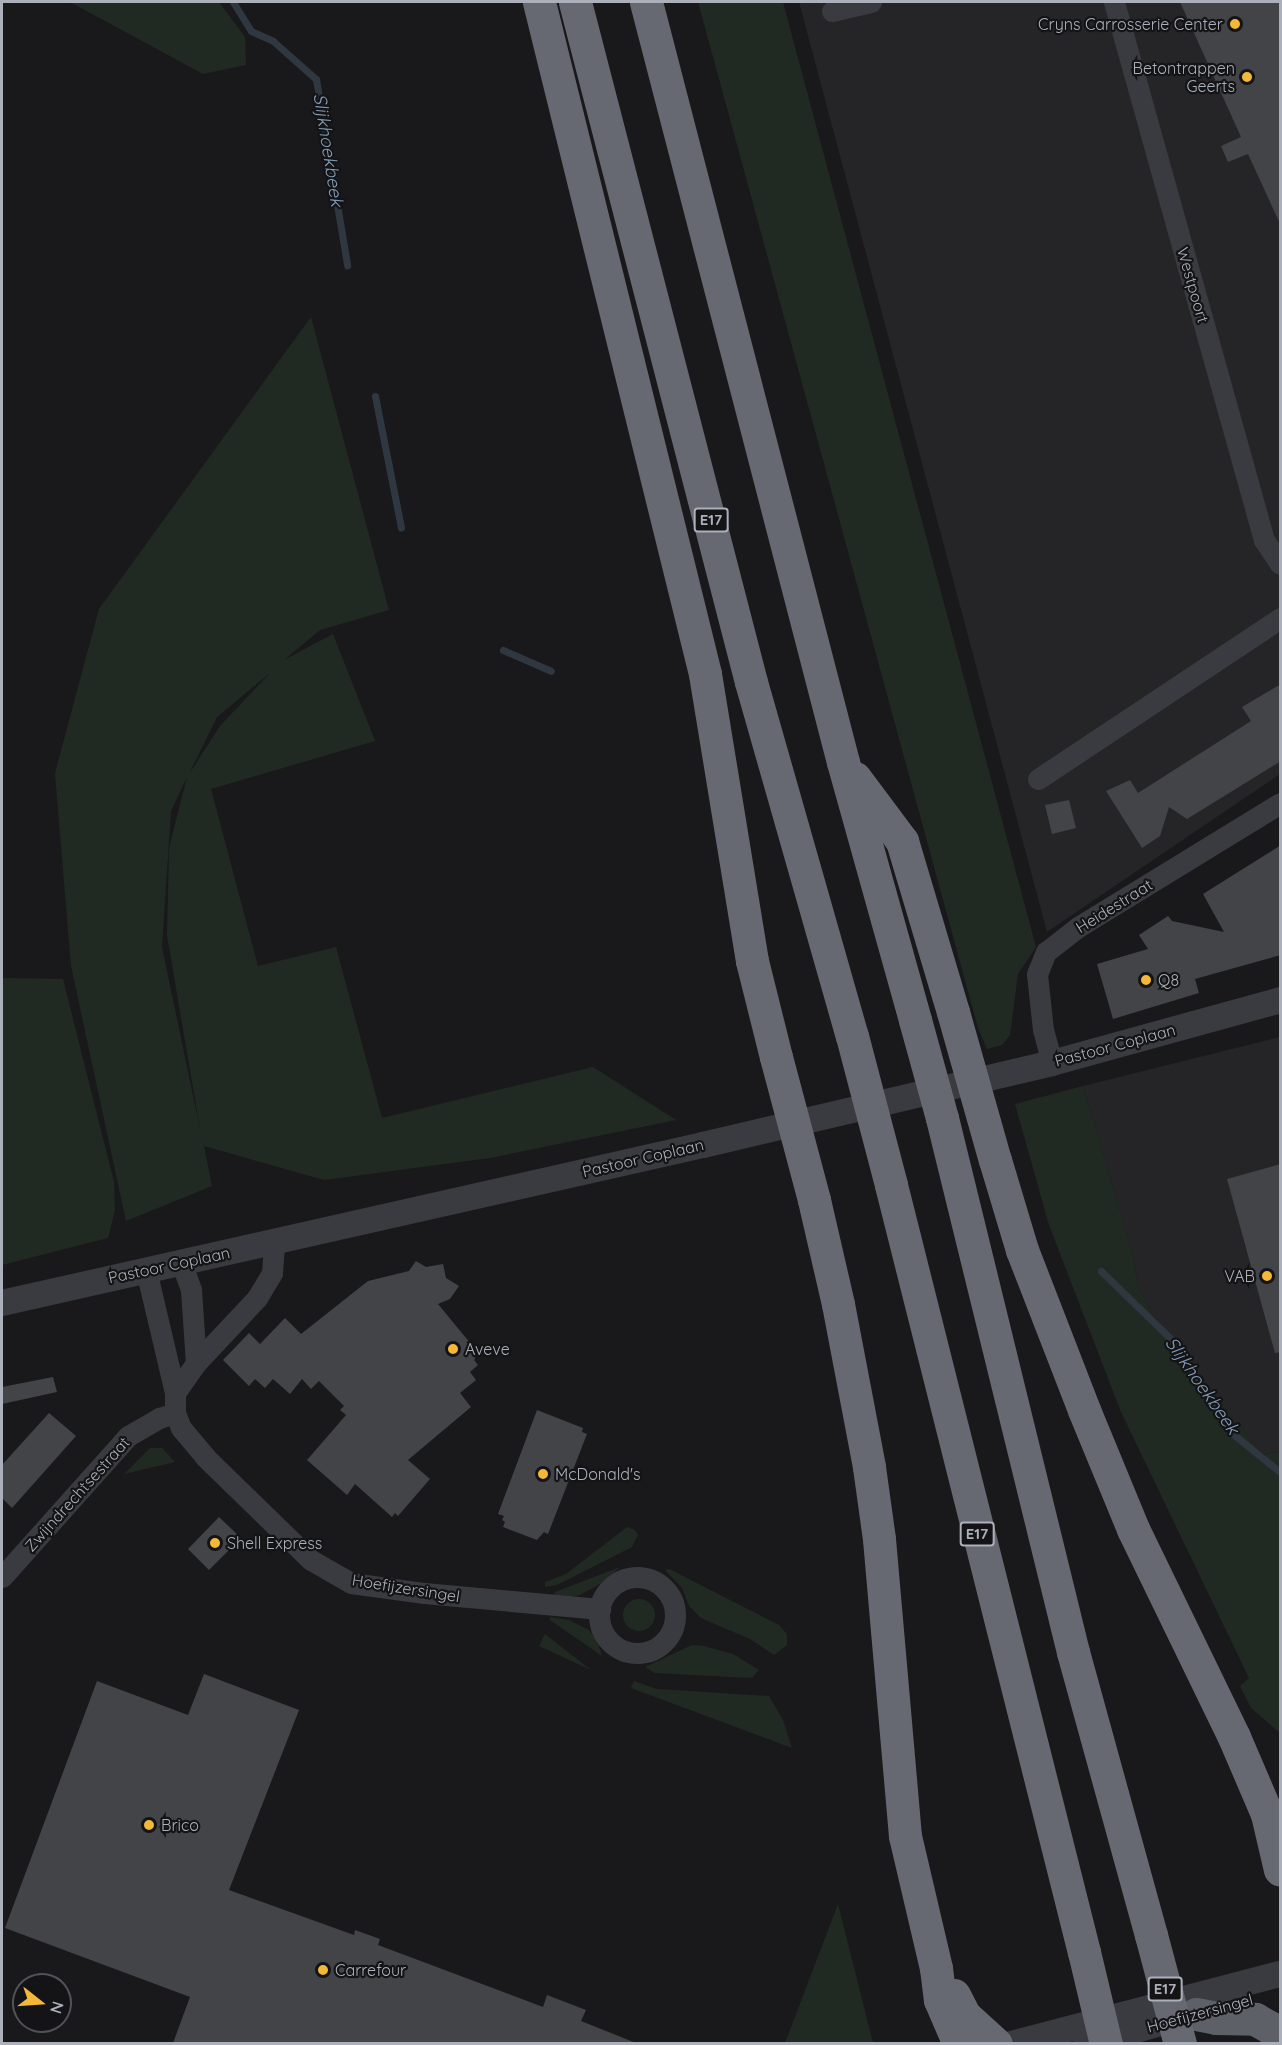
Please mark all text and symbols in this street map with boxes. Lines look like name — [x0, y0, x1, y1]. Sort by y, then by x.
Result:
place label: Cryns Carrosserie Center — [1038, 14, 1223, 34]
marker: Cryns Carrosserie Center — [1228, 17, 1242, 31]
place label: Betontrappen Geerts — [1133, 58, 1235, 96]
marker: Betontrappen Geerts — [1240, 70, 1254, 84]
water label: Slijkhoekbeek — [308, 92, 348, 208]
street label: Westpoort — [1173, 245, 1213, 325]
road number: E17 — [693, 508, 729, 532]
street label: Heidestraat — [1072, 875, 1156, 937]
place label: Q8 — [1158, 970, 1179, 990]
marker: Q8 — [1139, 973, 1153, 987]
street label: Pastoor Coplaan — [1053, 1020, 1177, 1070]
street label: Pastoor Coplaan — [580, 1135, 706, 1181]
street label: Pastoor Coplaan — [106, 1243, 232, 1287]
place label: VAB — [1224, 1266, 1255, 1286]
marker: VAB — [1260, 1269, 1274, 1283]
water label: Slijkhoekbeek — [1160, 1333, 1244, 1439]
place label: Aveve — [465, 1339, 510, 1359]
marker: Aveve — [446, 1342, 460, 1356]
street label: Zwijndrechtsestraat — [21, 1433, 133, 1555]
place label: McDonald's — [555, 1464, 641, 1484]
marker: McDonald's — [536, 1467, 550, 1481]
road number: E17 — [959, 1522, 995, 1546]
place label: Shell Express — [227, 1533, 322, 1553]
marker: Shell Express — [208, 1536, 222, 1550]
street label: Hoefijzersingel — [351, 1570, 461, 1606]
place label: Brico — [161, 1815, 199, 1835]
marker: Brico — [142, 1818, 156, 1832]
place label: Carrefour — [335, 1960, 406, 1980]
marker: Carrefour — [316, 1963, 330, 1977]
north arrow — [12, 1973, 72, 2033]
road number: E17 — [1147, 1977, 1183, 2001]
street label: Hoefijzersingel — [1145, 1990, 1255, 2036]
text: N — [46, 1999, 69, 2016]

